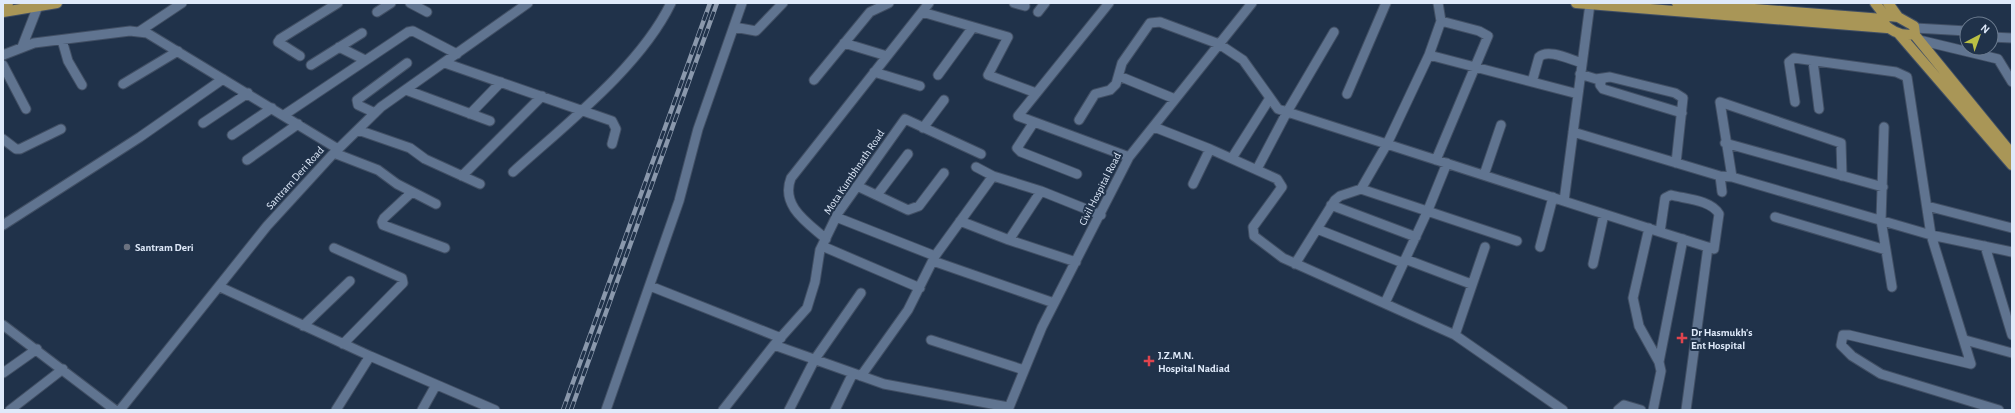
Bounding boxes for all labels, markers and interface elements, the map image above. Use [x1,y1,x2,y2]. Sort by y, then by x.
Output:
north arrow [1959,16,1999,56]
text: N [1979,22,1992,35]
street label: Mota Kumbhnath Road [822,127,887,216]
street label: Santram Deri Road [264,144,326,211]
street label: Civil Hospital Road [1077,150,1123,227]
marker: Santram Deri [122,242,132,252]
place label: Santram Deri [135,242,194,253]
place label: Dr Hasmukh's Ent Hospital [1691,327,1752,351]
marker: Dr Hasmukh's Ent Hospital [1676,332,1688,344]
place label: J.Z.M.N. Hospital Nadiad [1158,350,1230,374]
marker: J.Z.M.N. Hospital Nadiad [1143,355,1155,367]

